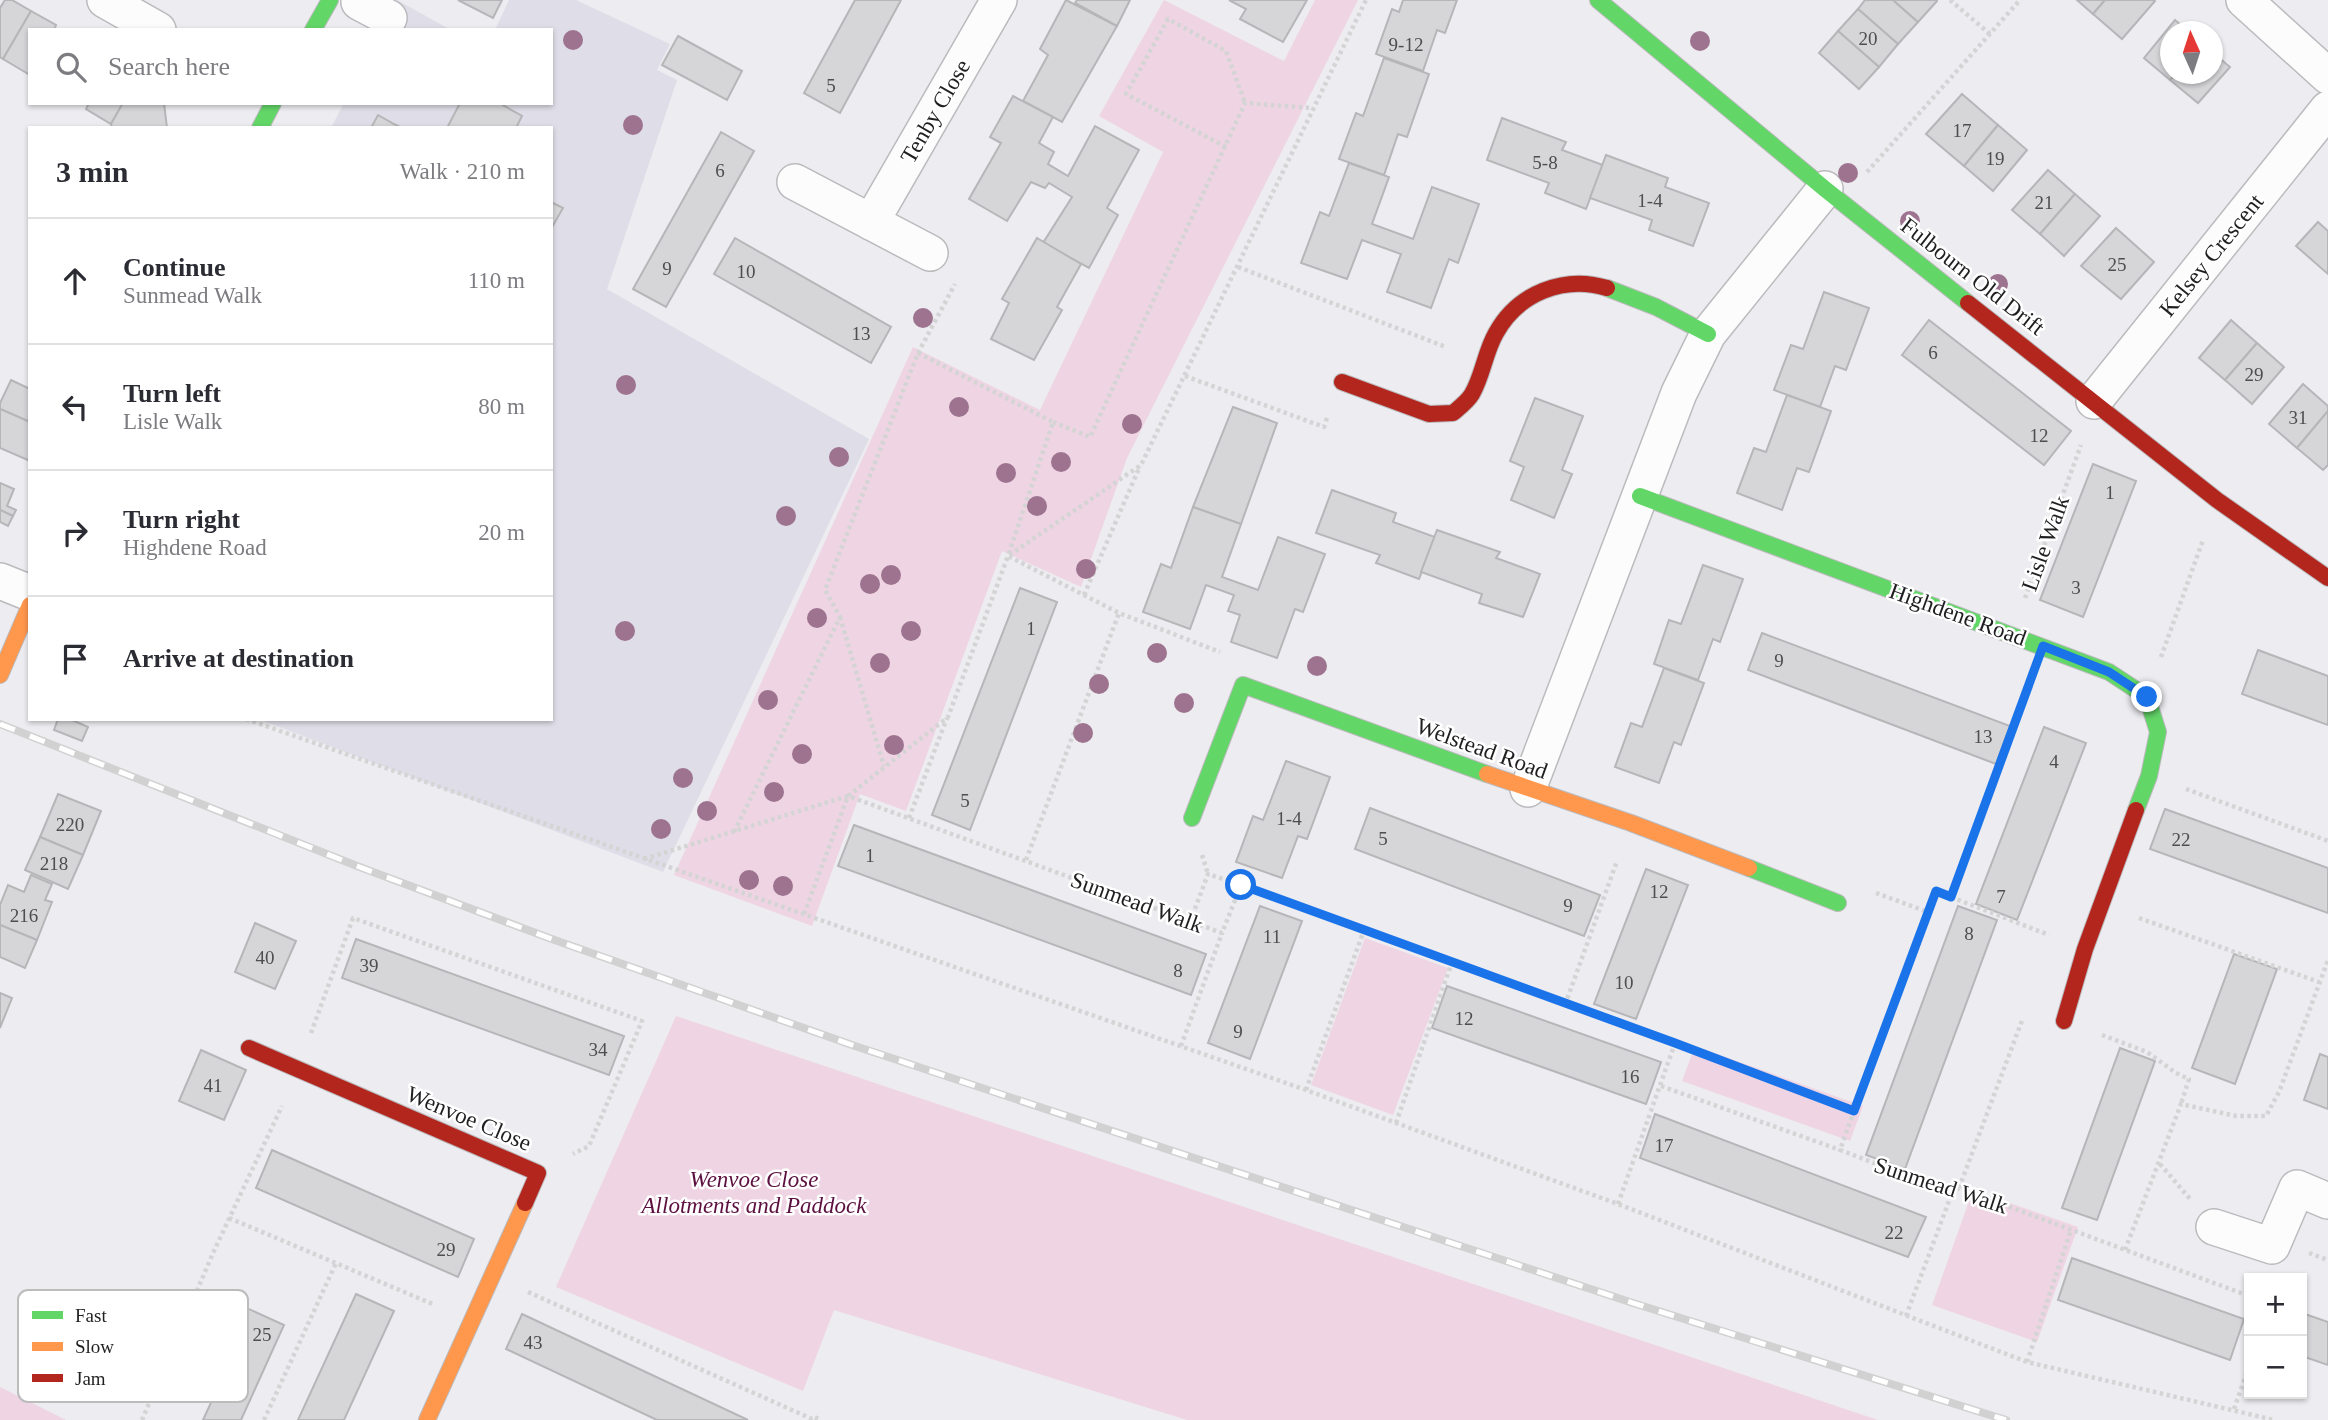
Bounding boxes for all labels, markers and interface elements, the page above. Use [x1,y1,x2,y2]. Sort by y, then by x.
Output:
north arrow [2160,21,2223,84]
search box [28,28,553,105]
house number: 20 [1859,28,1878,49]
house number: 9-12 [1389,34,1423,55]
icon: search [52,48,90,86]
text: Search here [108,52,230,81]
street label: Tenby Close [896,55,975,167]
house number: 5 [826,75,836,96]
house number: 17 [1953,120,1972,141]
house number: 19 [1986,148,2005,169]
house number: 5-8 [1532,152,1558,173]
text: 3 min [56,155,129,188]
text: Walk · 210 m [400,159,525,184]
house number: 6 [715,160,725,181]
street label: Kelsey Crescent [2154,189,2269,322]
house number: 1-4 [1637,190,1663,211]
house number: 21 [2035,192,2054,213]
street label: Fulbourn Old Drift [1896,213,2050,341]
text: Continue [123,253,226,282]
house number: 25 [2108,254,2127,275]
house number: 9 [662,258,672,279]
house number: 10 [737,261,756,282]
icon: ahead [56,262,94,300]
text: 110 m [468,268,525,293]
text: Sunmead Walk [123,283,262,308]
house number: 13 [852,323,871,344]
house number: 6 [1928,342,1938,363]
house number: 29 [2245,364,2264,385]
text: Turn left [123,379,221,408]
icon: left [56,388,94,426]
text: 80 m [478,394,525,419]
house number: 31 [2289,407,2308,428]
text: Lisle Walk [123,409,222,434]
house number: 12 [2030,425,2049,446]
house number: 1 [2105,482,2115,503]
street label: Lisle Walk [2017,492,2074,594]
text: Turn right [123,505,240,534]
icon: right [56,514,94,552]
text: 20 m [478,520,525,545]
text: Highdene Road [123,535,267,560]
house number: 3 [2071,577,2081,598]
street label: Highdene Road [1886,578,2030,651]
house number: 1 [1026,618,1036,639]
icon: arrive [56,640,94,678]
text: Arrive at destination [123,644,354,673]
house number: 9 [1774,650,1784,671]
route end [2131,681,2162,712]
street label: Welstead Road [1413,713,1551,784]
house number: 13 [1974,726,1993,747]
house number: 4 [2049,751,2059,772]
house number: 5 [960,790,970,811]
house number: 1-4 [1276,808,1302,829]
house number: 220 [56,814,84,835]
house number: 5 [1378,828,1388,849]
house number: 22 [2172,829,2191,850]
house number: 1 [865,845,875,866]
house number: 218 [40,853,68,874]
street label: Sunmead Walk [1067,867,1207,938]
route start [1225,869,1256,900]
house number: 12 [1650,881,1669,902]
house number: 7 [1996,886,2006,907]
house number: 9 [1563,895,1573,916]
house number: 216 [10,905,38,926]
house number: 8 [1964,923,1974,944]
house number: 11 [1263,926,1281,947]
house number: 40 [256,947,275,968]
house number: 39 [360,955,379,976]
house number: 8 [1173,960,1183,981]
house number: 10 [1615,972,1634,993]
house number: 12 [1455,1008,1474,1029]
house number: 9 [1233,1021,1243,1042]
house number: 34 [589,1039,608,1060]
house number: 16 [1621,1066,1640,1087]
house number: 41 [204,1075,223,1096]
street label: Wenvoe Close [403,1081,535,1156]
house number: 17 [1655,1135,1674,1156]
street label: Sunmead Walk [1871,1152,2011,1219]
park label: Wenvoe Close Allotments and Paddock [640,1167,867,1218]
house number: 22 [1885,1222,1904,1243]
house number: 29 [437,1239,456,1260]
map controls [2244,1273,2307,1399]
button: + [2244,1273,2307,1336]
legend [18,1290,248,1402]
text: Fast [75,1305,107,1326]
house number: 25 [253,1324,272,1345]
house number: 43 [524,1332,543,1353]
text: Slow [75,1336,114,1357]
button: − [2244,1336,2307,1399]
text: Jam [75,1368,106,1389]

